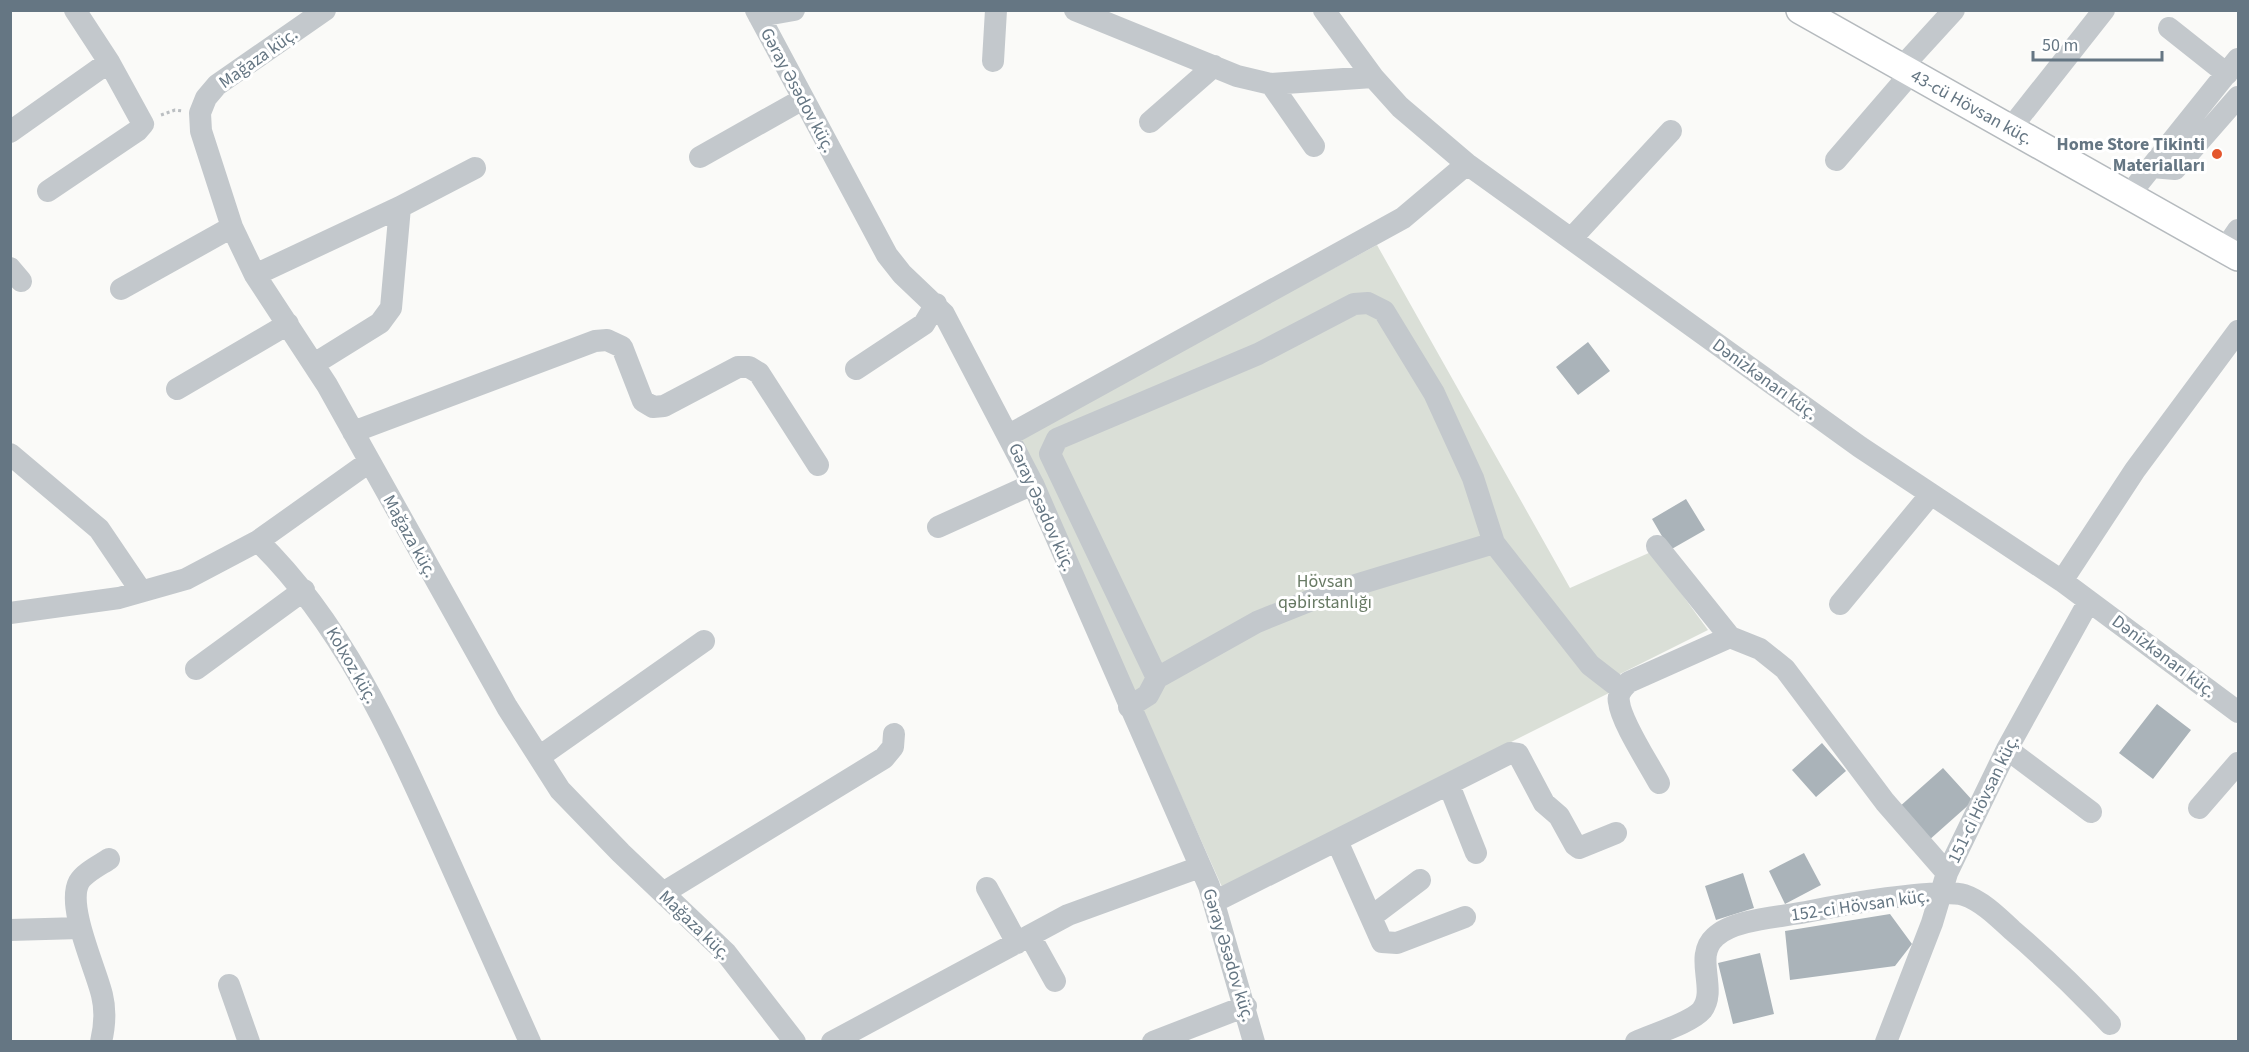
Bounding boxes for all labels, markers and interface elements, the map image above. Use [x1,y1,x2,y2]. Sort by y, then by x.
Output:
street label: Mağaza küç. [214,22,303,95]
street label: Gəray Əsədov küç. [754,23,841,157]
scale bar [2033,24,2162,62]
text: 50 m [2042,33,2078,58]
street label: 43-cü Hövsan küç. [1906,64,2037,151]
place label: Home Store Tikinti Materialları [2057,132,2205,178]
marker: Home Store Tikinti Materialları [2210,147,2224,161]
street label: Dənizkənarı küç. [1707,333,1822,426]
street label: Gəray Əsədov küç. [1002,439,1081,575]
street label: Mağaza küç. [377,490,443,582]
park label: Hövsan qəbirstanlığı [1278,569,1372,615]
street label: Dənizkənarı küç. [2107,609,2221,704]
street label: Kolxoz küç. [320,622,383,708]
street label: 151-ci Hövsan küç. [1942,731,2025,867]
street label: 152-ci Hövsan küç. [1789,883,1931,928]
street label: Mağaza küç. [653,885,736,966]
street label: Gəray Əsədov küç. [1196,886,1261,1025]

